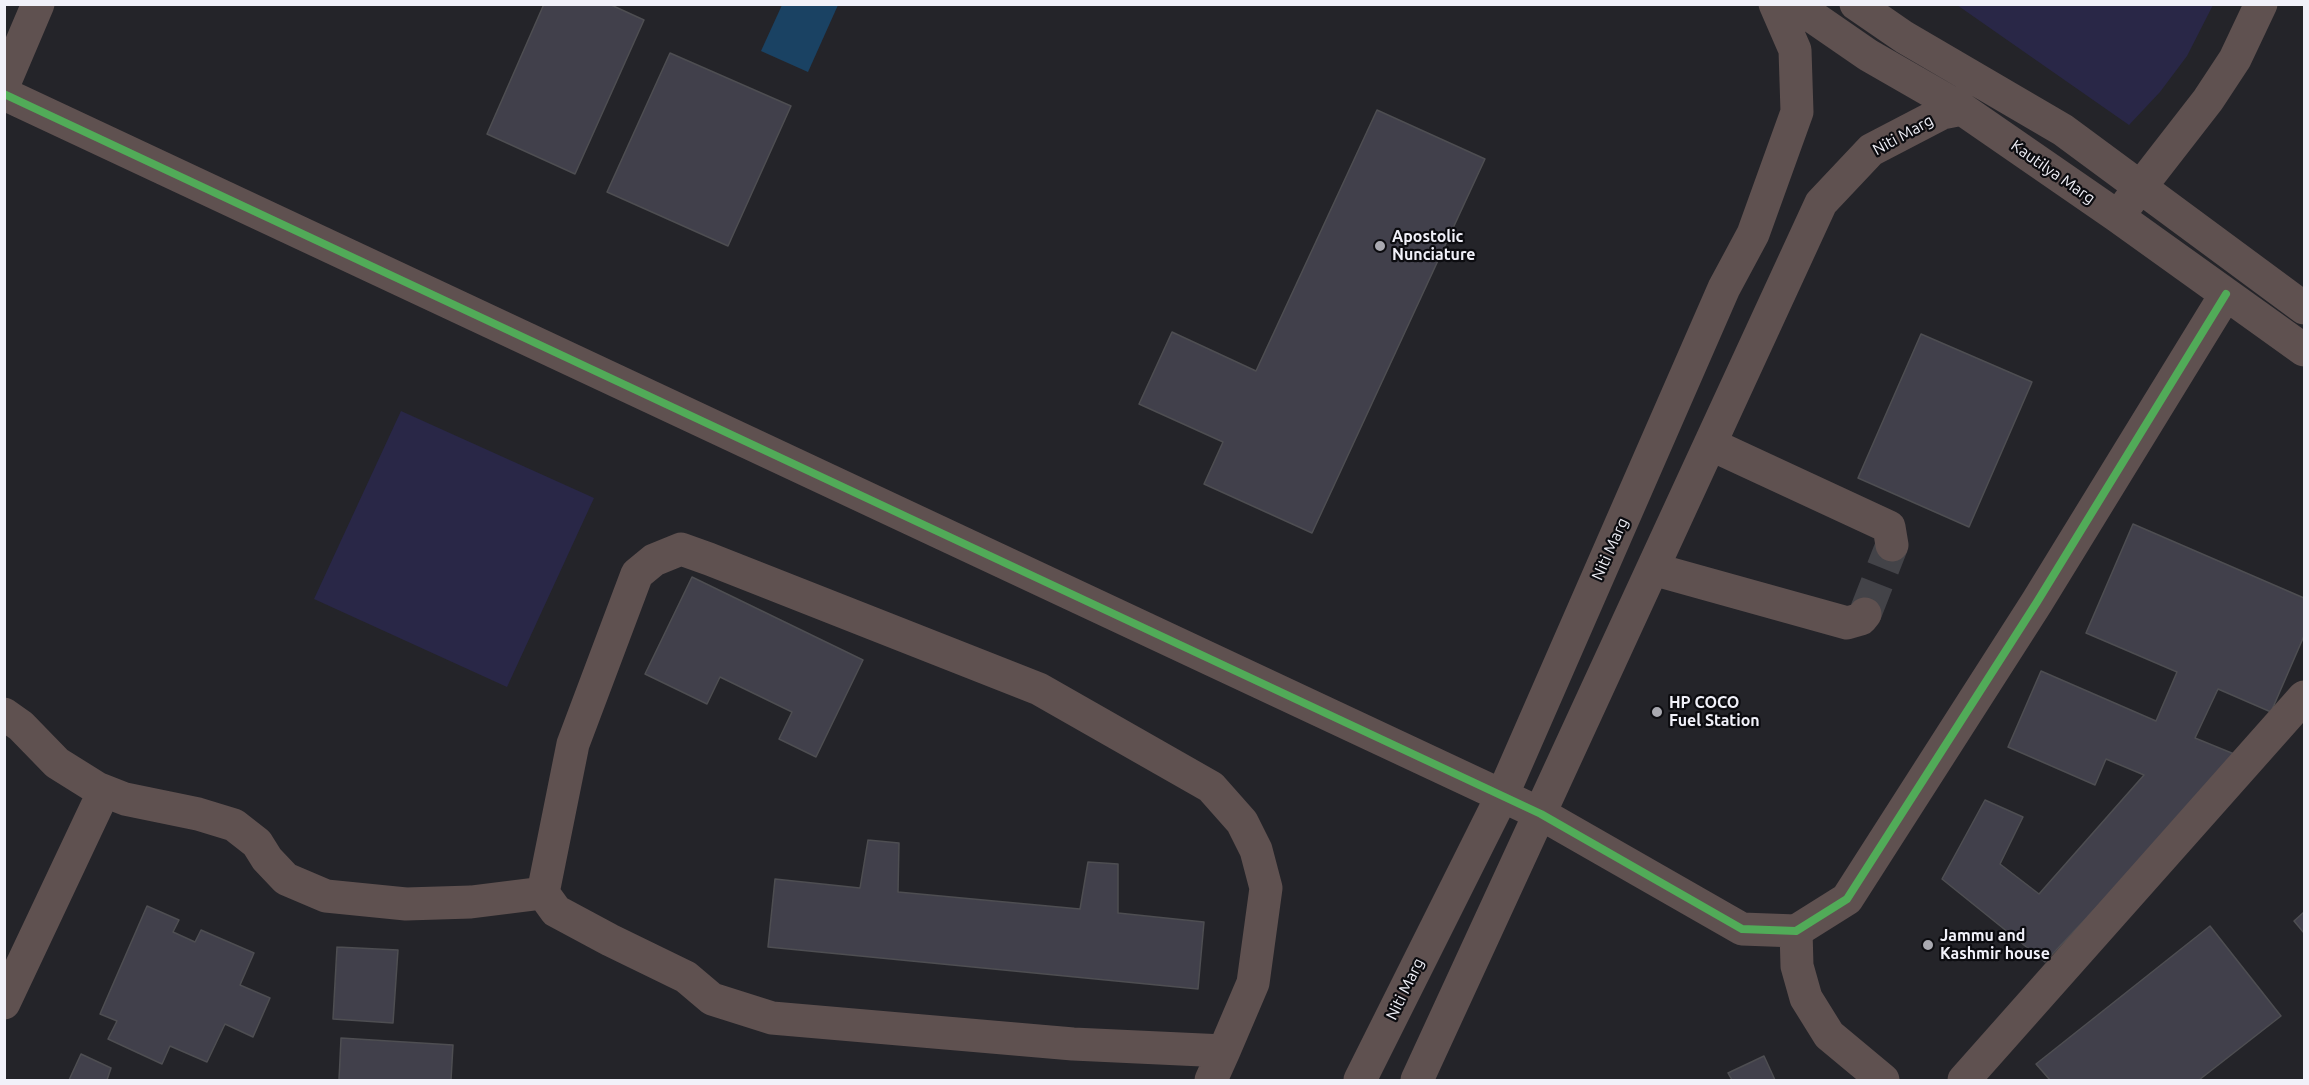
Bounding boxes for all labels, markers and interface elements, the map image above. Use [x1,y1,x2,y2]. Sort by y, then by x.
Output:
street label: Niti Marg [1869,110,1937,160]
street label: Kautilya Marg [2007,136,2099,208]
place label: Apostolic Nunciature [1392,227,1476,265]
marker: Apostolic Nunciature [1373,239,1387,253]
street label: Niti Marg [1588,515,1632,583]
place label: HP COCO Fuel Station [1669,693,1760,731]
marker: HP COCO Fuel Station [1650,705,1664,719]
place label: Jammu and Kashmir house [1940,926,2050,964]
marker: Jammu and Kashmir house [1921,938,1935,952]
street label: Niti Marg [1382,955,1428,1023]

